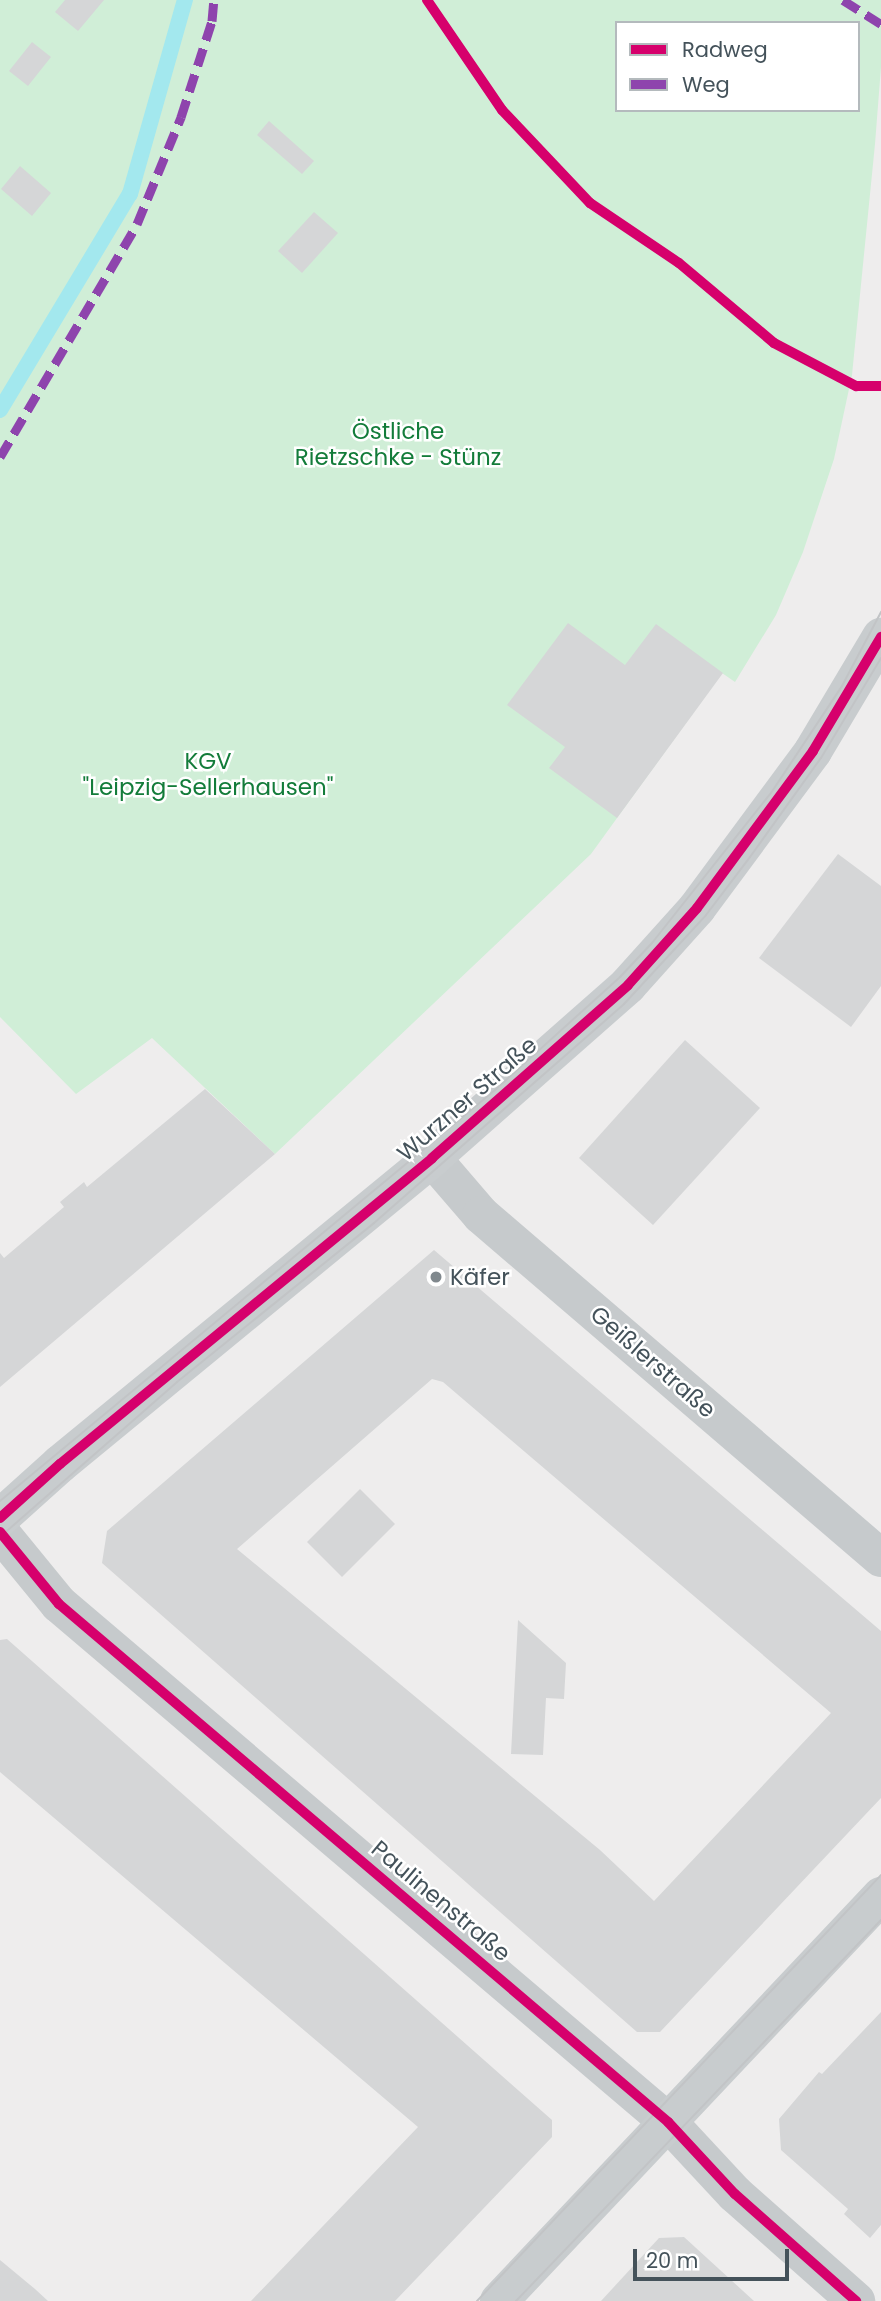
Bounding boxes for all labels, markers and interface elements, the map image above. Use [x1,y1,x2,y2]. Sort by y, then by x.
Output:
legend [615,21,860,112]
text: Radweg [682,35,768,64]
text: Weg [682,70,730,99]
park label: Östliche Rietzschke - Stünz [295,417,501,471]
park label: KGV "Leipzig-Sellerhausen" [82,747,334,801]
street label: Wurzner Straße [392,1031,542,1167]
place label: Käfer [450,1263,510,1291]
marker: Käfer [428,1269,444,1285]
street label: Geißlerstraße [585,1300,721,1424]
street label: Paulinenstraße [366,1835,516,1967]
scale bar [636,2234,792,2278]
text: 20 m [646,2246,699,2275]

